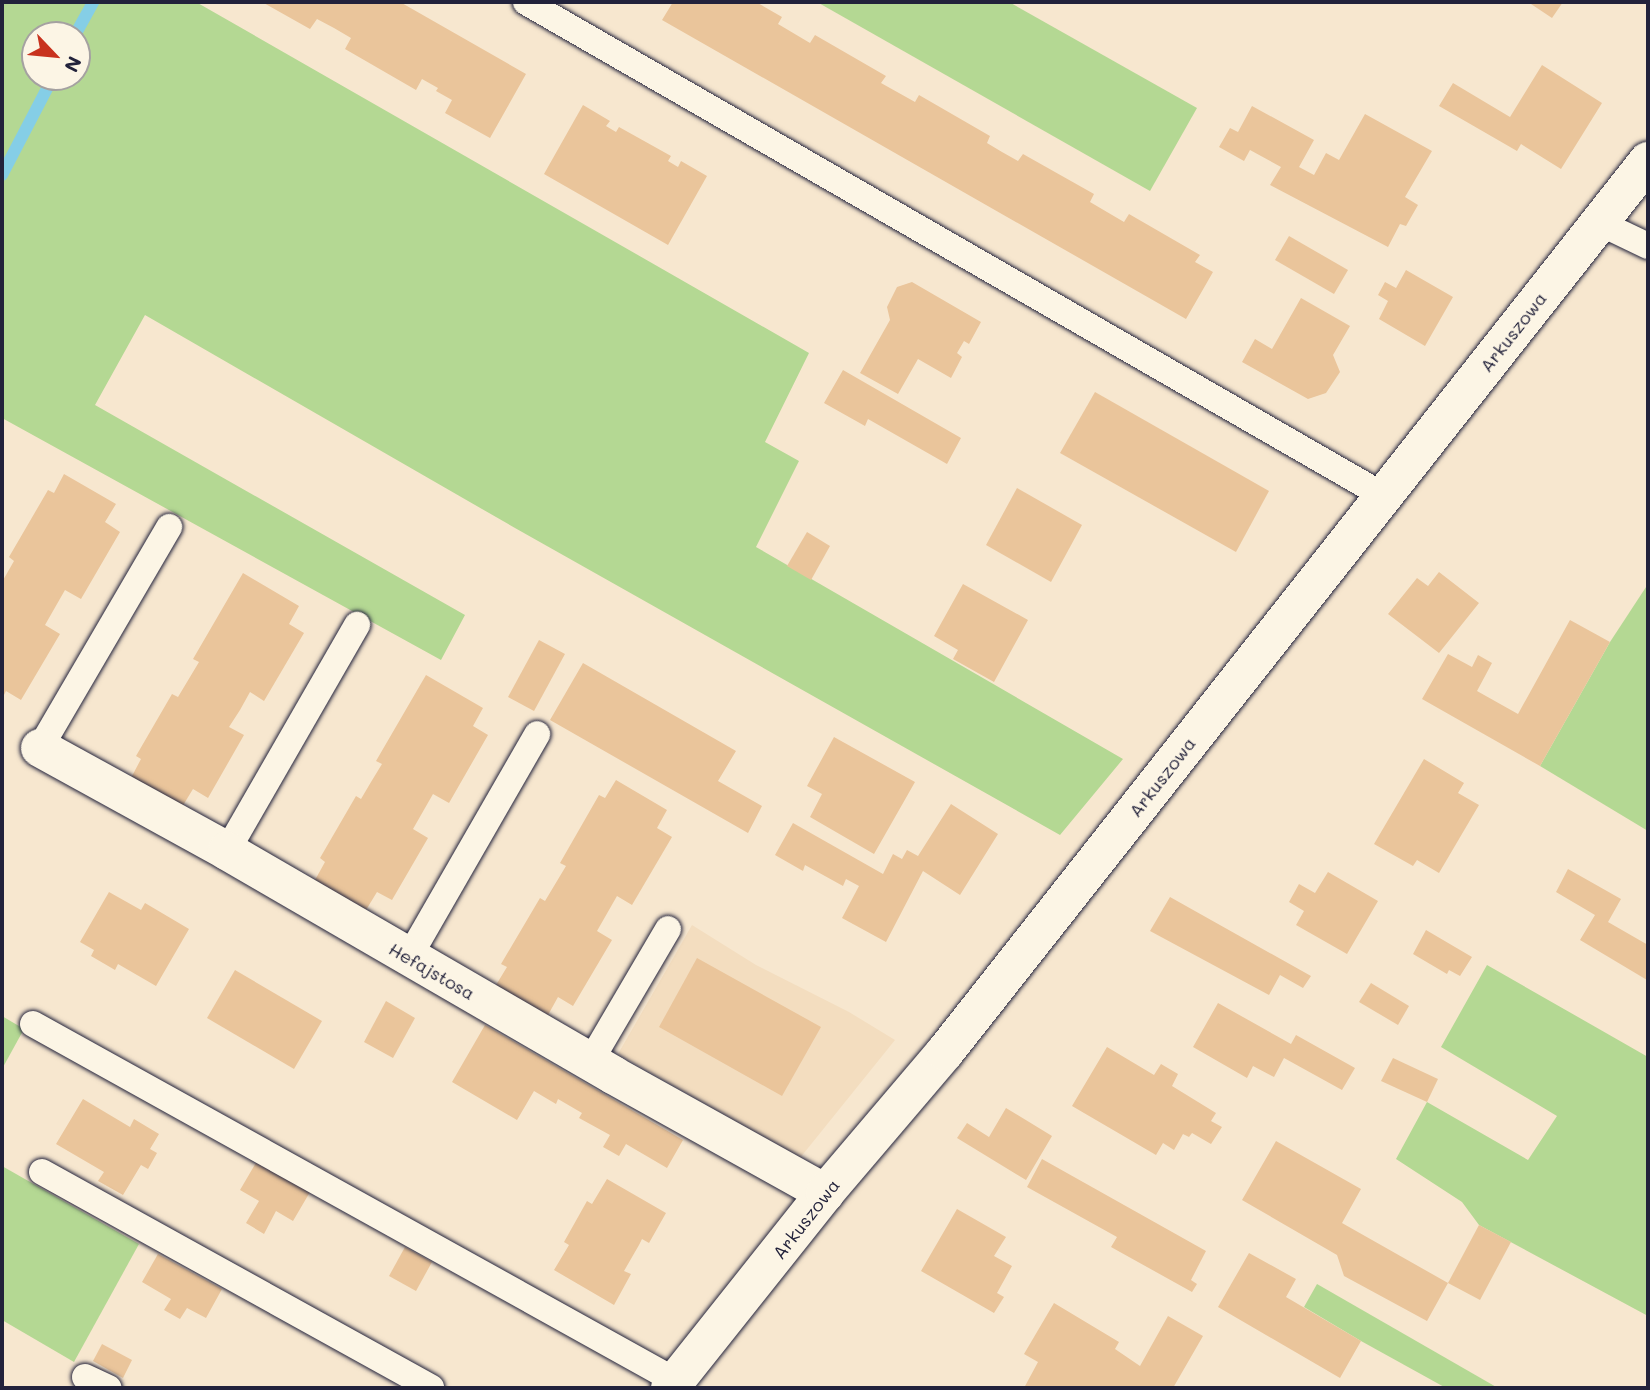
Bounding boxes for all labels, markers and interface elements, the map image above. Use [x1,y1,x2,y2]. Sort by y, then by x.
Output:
north arrow [21,21,91,91]
text: N [59,53,88,77]
street label: Arkuszowa [1475,288,1551,376]
street label: Arkuszowa [1124,733,1200,821]
street label: Hefajstosa [385,938,479,1004]
street label: Arkuszowa [768,1175,844,1263]

